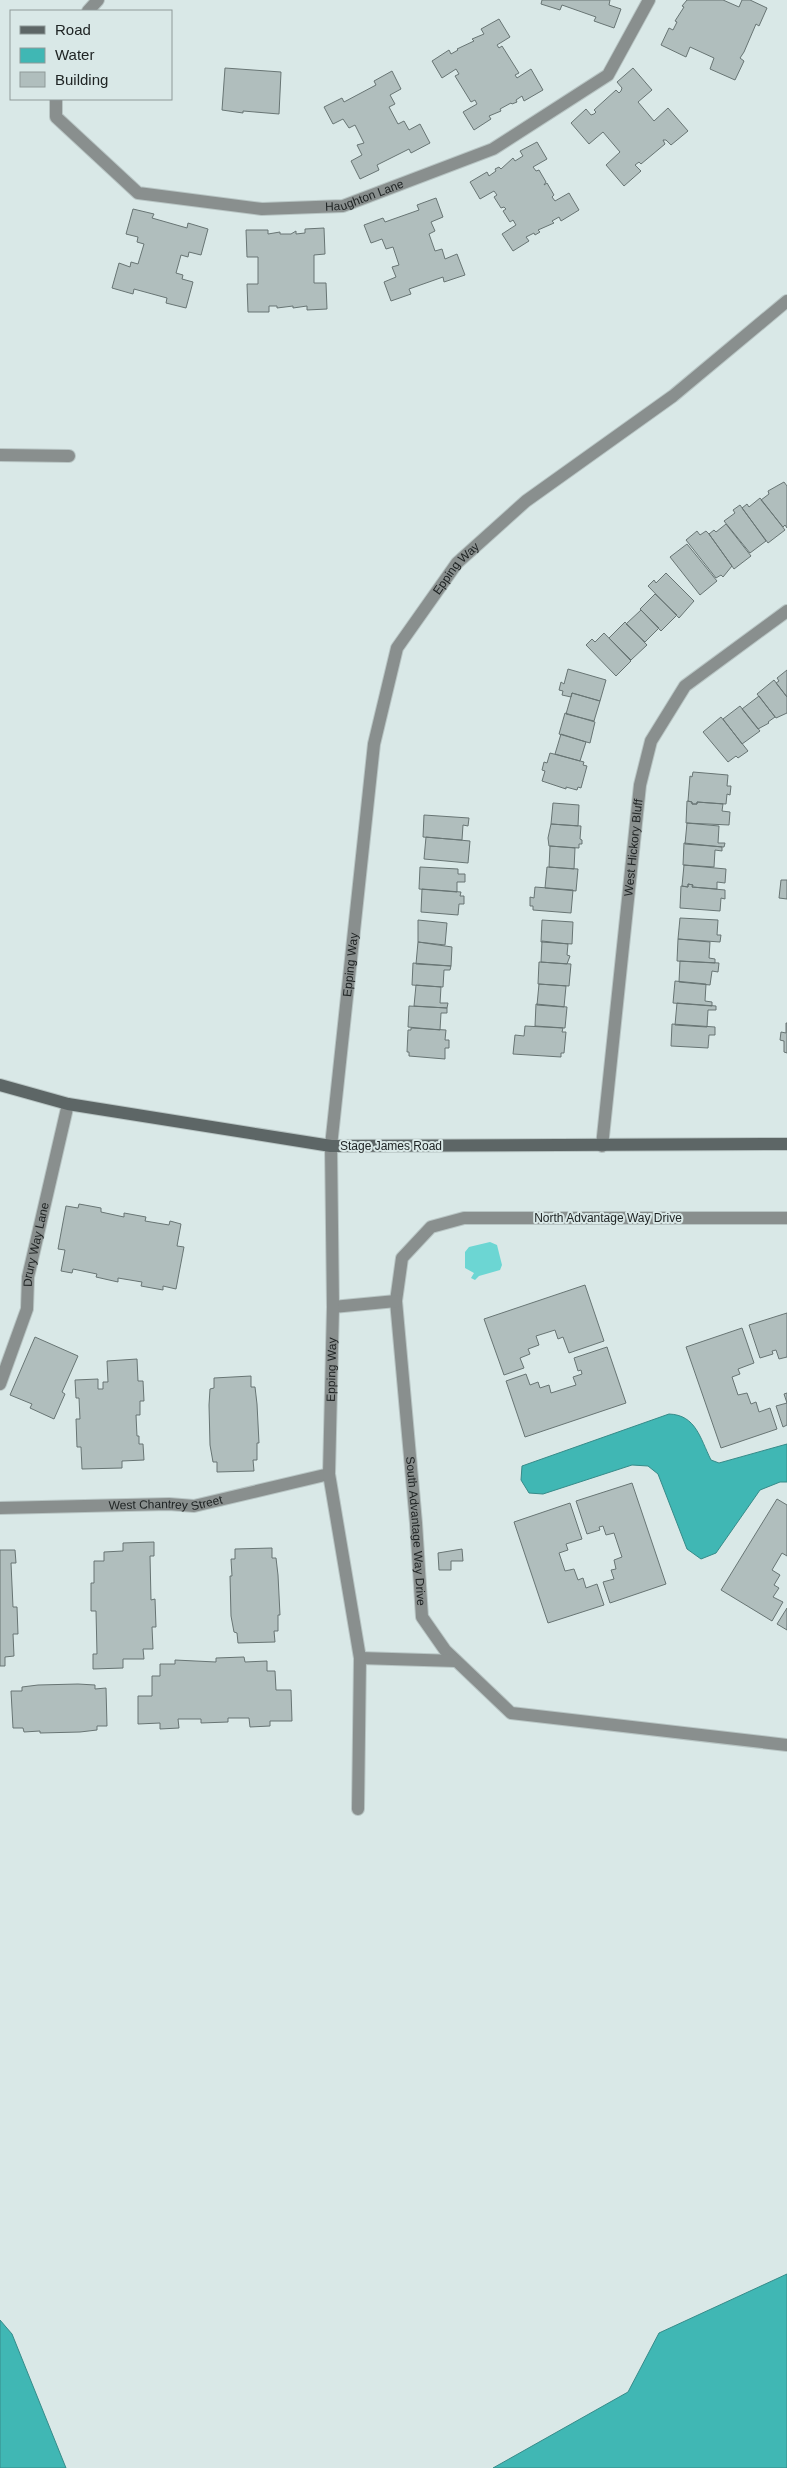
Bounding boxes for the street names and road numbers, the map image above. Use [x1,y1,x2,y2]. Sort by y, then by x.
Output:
street label: Haughton Lane [325,177,406,214]
street label: Epping Way [430,539,482,597]
street label: West Hickory Bluff [621,798,646,897]
street label: Epping Way [340,932,361,997]
street label: Stage James Road [340,1139,442,1153]
street label: Drury Way Lane [21,1201,52,1287]
street label: North Advantage Way Drive [534,1211,682,1225]
street label: Epping Way [324,1337,339,1402]
street label: South Advantage Way Drive [403,1456,428,1607]
street label: West Chantrey Street [108,1492,225,1513]

